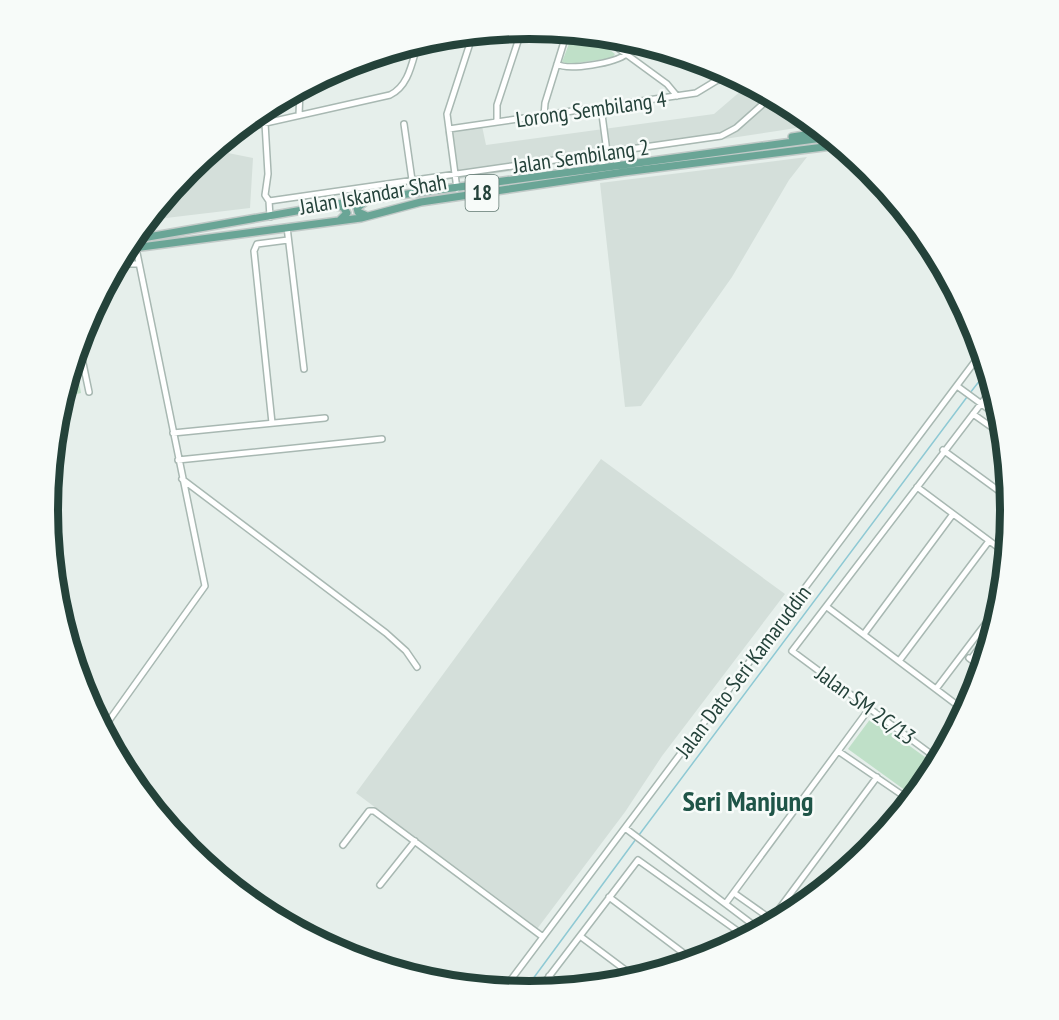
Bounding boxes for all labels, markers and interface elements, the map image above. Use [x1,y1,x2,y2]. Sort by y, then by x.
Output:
street label: Lorong Sembilang 4 [514,85,668,133]
street label: Jalan Sembilang 2 [510,133,651,180]
street label: Jalan Iskandar Shah [296,167,449,221]
road number: 18 [466,175,498,211]
street label: Jalan Dato Seri Kamaruddin [669,579,817,763]
street label: Jalan SM 2C/13 [810,659,921,751]
district label: Seri Manjung [682,782,814,819]

